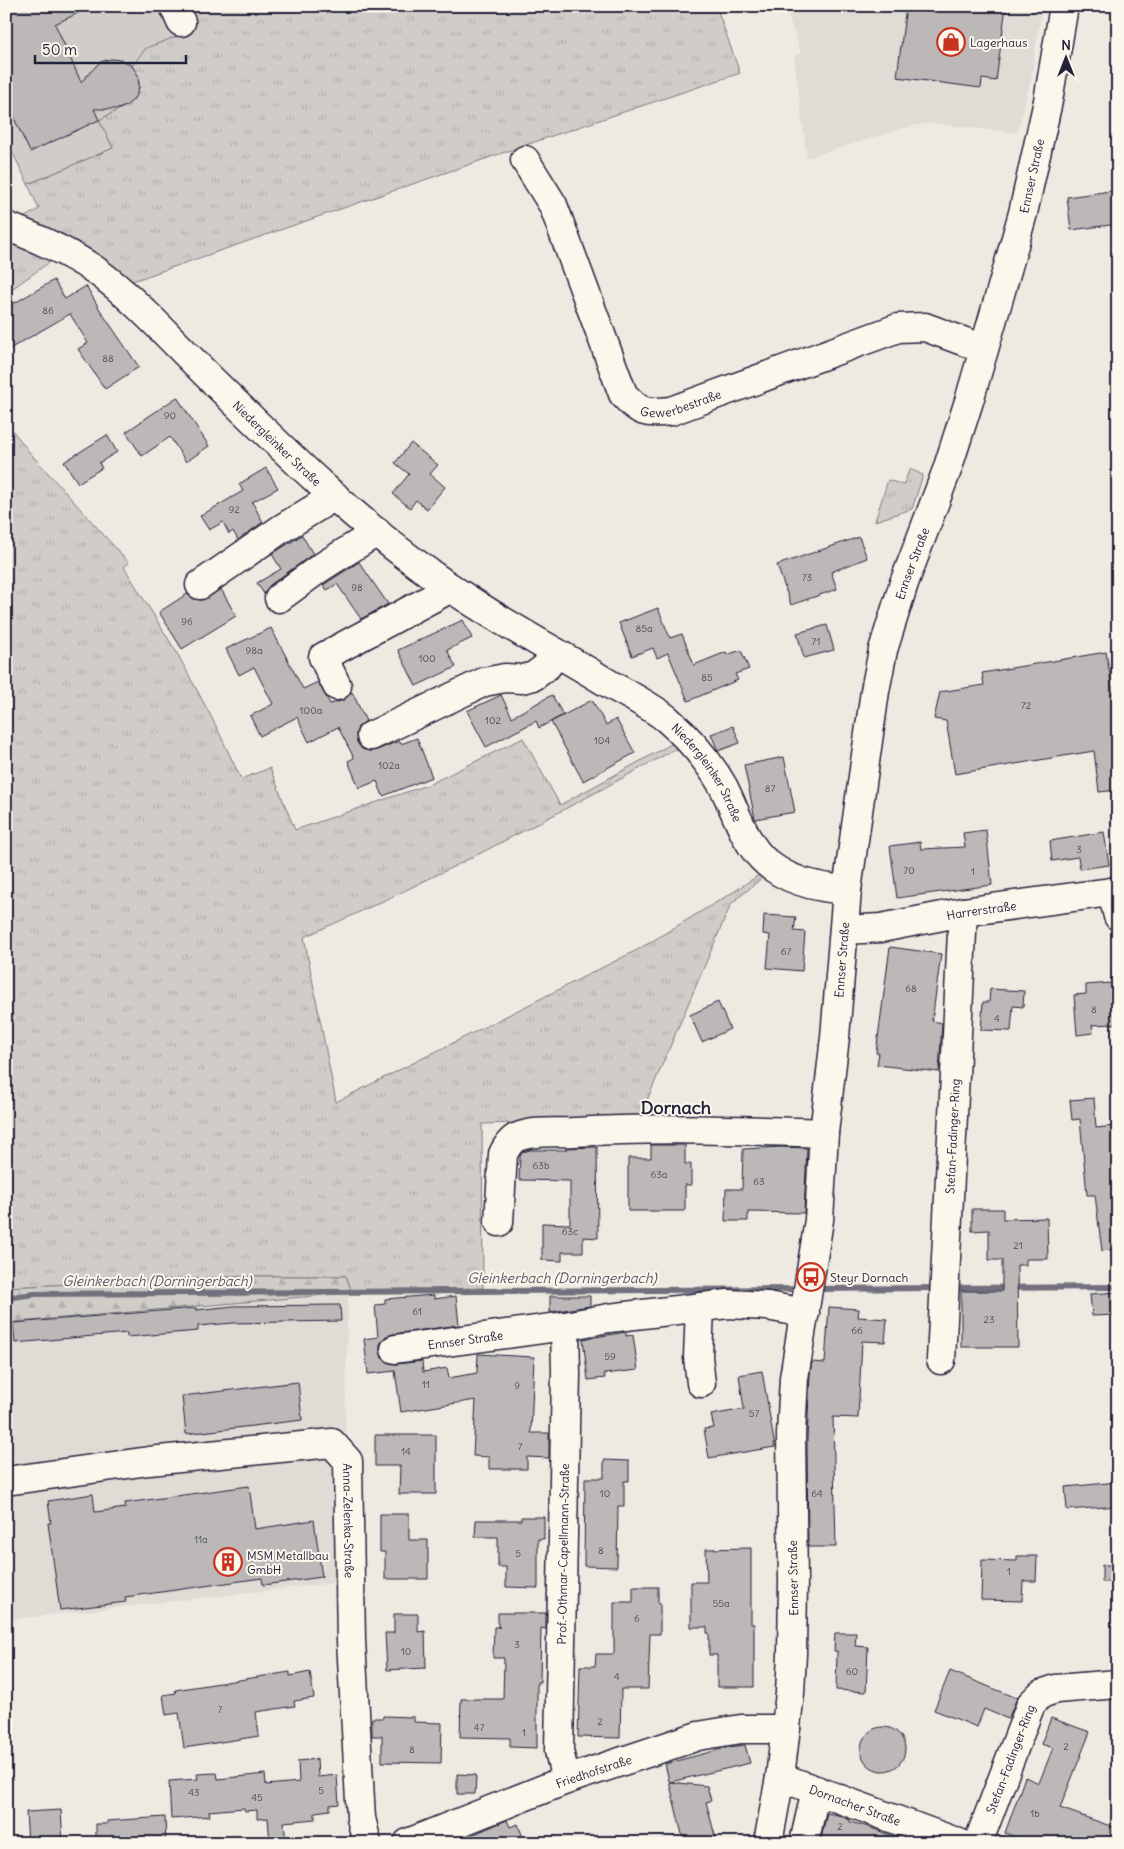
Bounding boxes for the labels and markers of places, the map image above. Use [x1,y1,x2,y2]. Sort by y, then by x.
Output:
shop icon: Lagerhaus [936,27,966,57]
place label: Lagerhaus [970,35,1028,50]
bus stop icon: Steyr Dornach [796,1262,826,1292]
place label: Steyr Dornach [830,1270,908,1285]
building icon: MSM Metallbau GmbH [213,1547,243,1577]
place label: MSM Metallbau GmbH [247,1548,329,1577]

